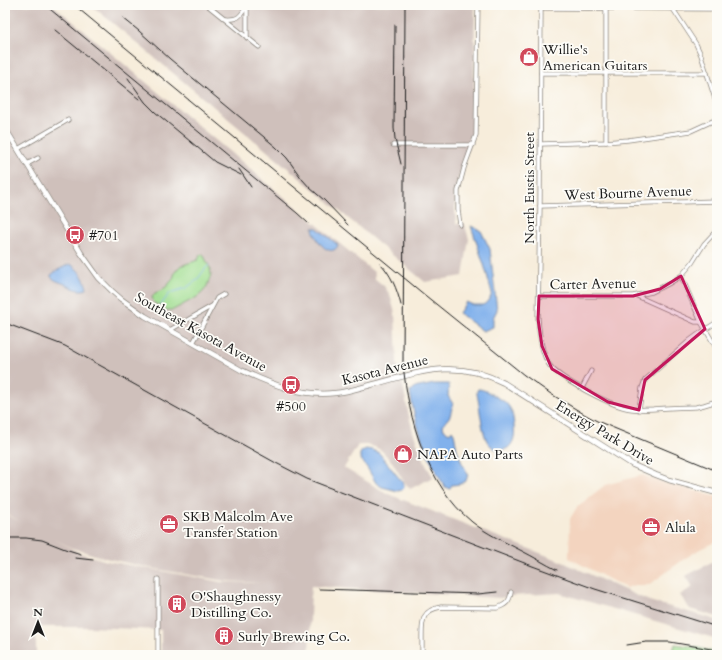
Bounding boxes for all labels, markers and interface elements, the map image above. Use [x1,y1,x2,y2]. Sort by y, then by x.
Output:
place label: Willie's American Guitars [542,40,648,75]
shop icon: Willie's American Guitars [518,46,540,68]
street label: North Eustis Street [520,131,539,244]
street label: West Bourne Avenue [563,181,692,205]
bus stop icon: #701 [64,224,86,246]
place label: #701 [89,226,119,245]
street label: Carter Avenue [549,274,637,294]
street label: Southeast Kasota Avenue [132,288,270,376]
street label: Kasota Avenue [340,350,430,390]
bus stop icon: #500 [280,374,302,396]
street label: Energy Park Drive [552,396,658,470]
place label: #500 [276,397,306,416]
shop icon: NAPA Auto Parts [392,443,414,465]
place label: NAPA Auto Parts [417,445,523,464]
place label: SKB Malcolm Ave Transfer Station [183,507,293,542]
office icon: SKB Malcolm Ave Transfer Station [158,513,180,535]
office icon: Alula [640,516,662,538]
place label: Alula [665,518,696,537]
place label: O'Shaughnessy Distilling Co. [191,587,282,622]
building icon: O'Shaughnessy Distilling Co. [166,593,188,615]
north arrow [18,602,58,642]
text: N [33,605,43,620]
building icon: Surly Brewing Co. [213,625,235,647]
place label: Surly Brewing Co. [238,627,350,646]

